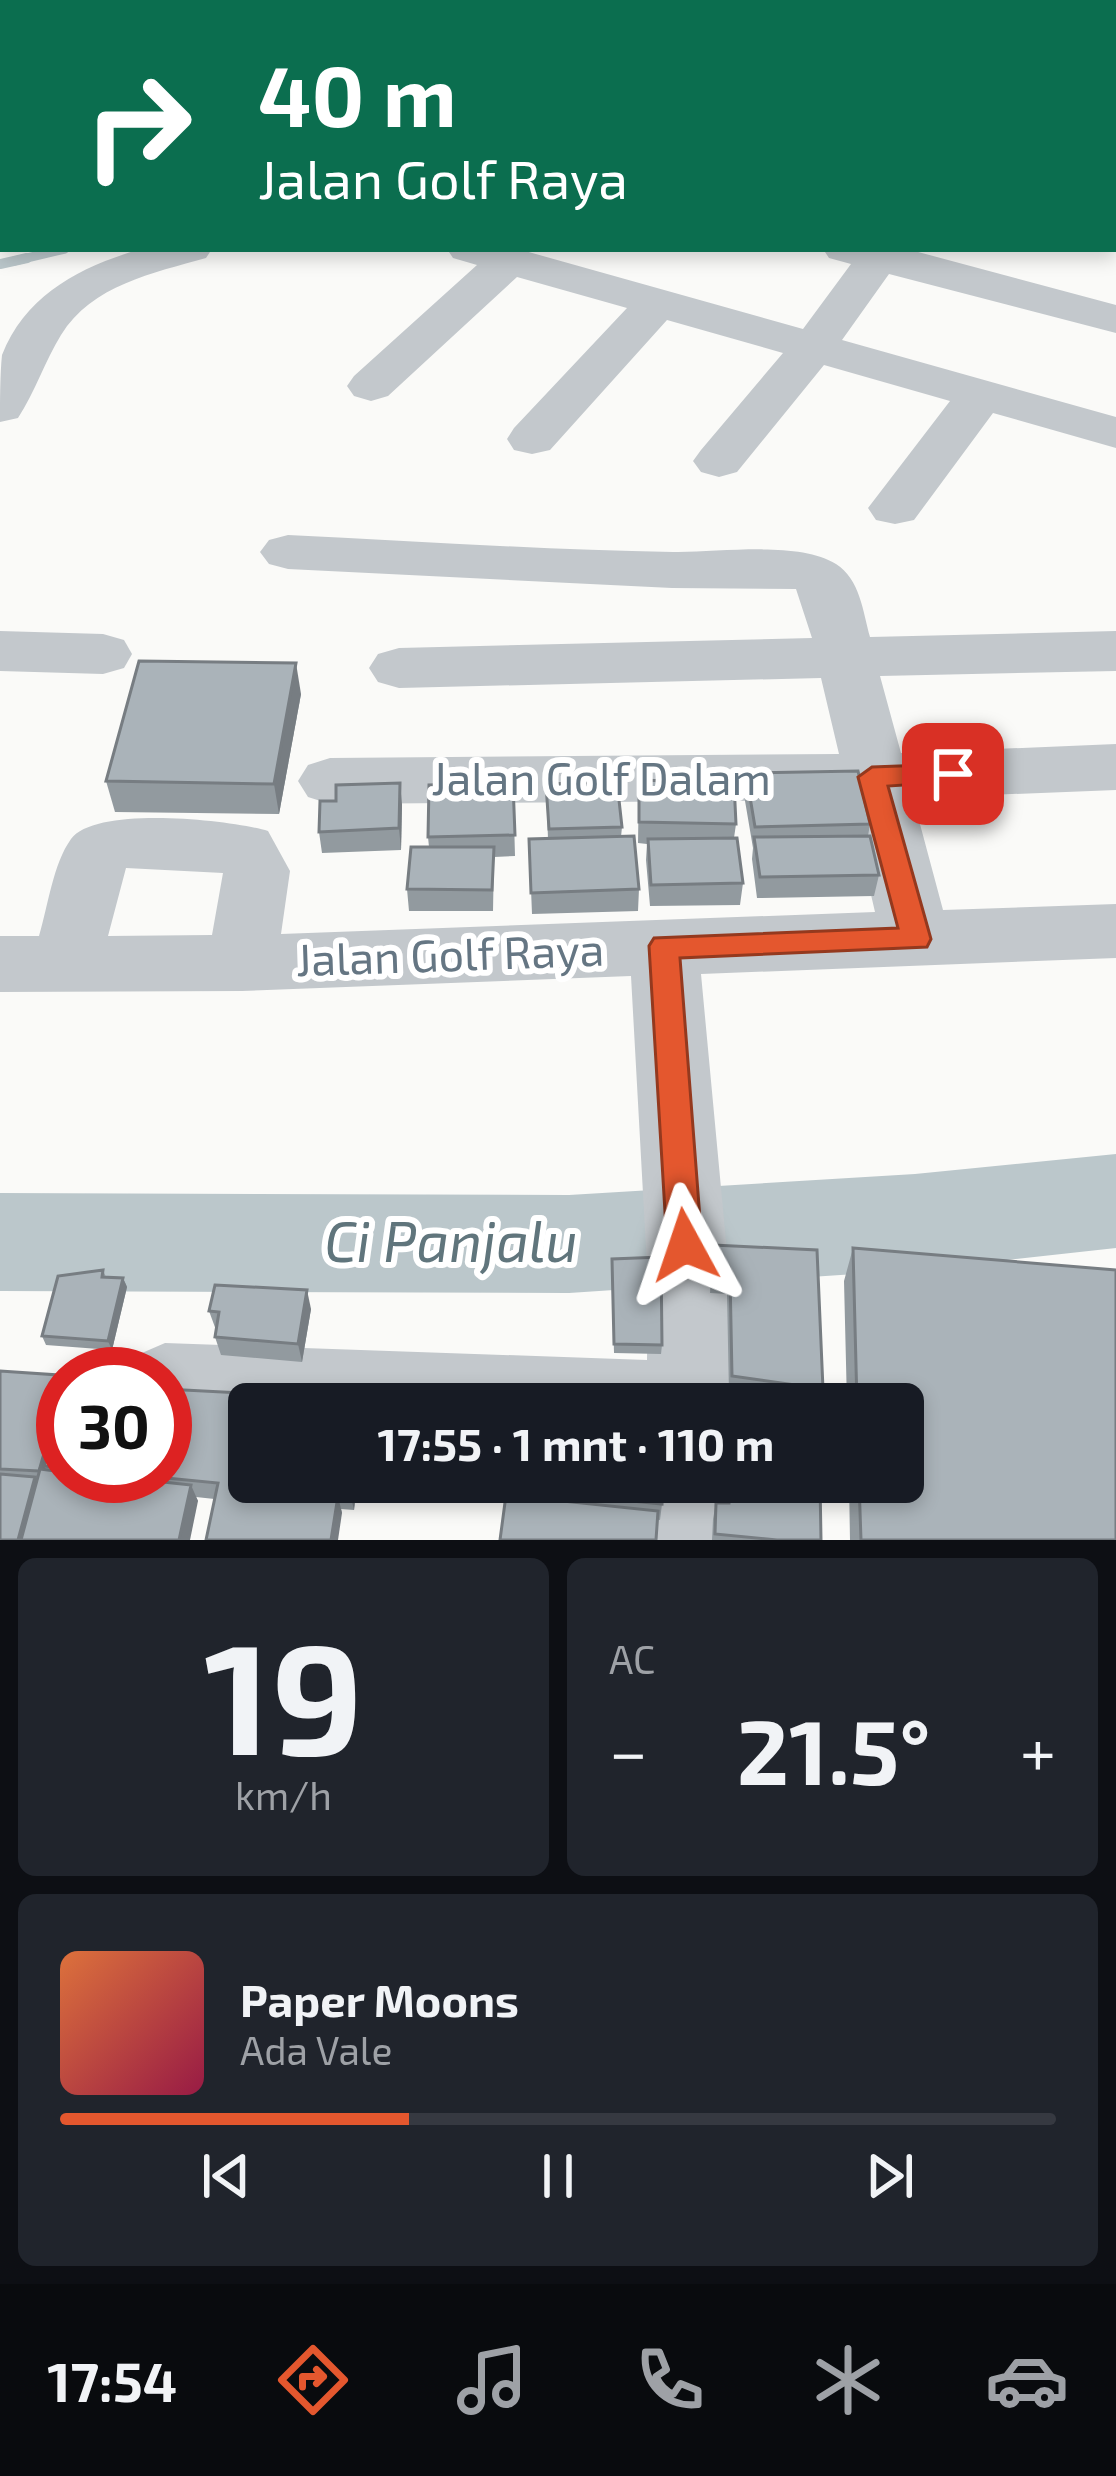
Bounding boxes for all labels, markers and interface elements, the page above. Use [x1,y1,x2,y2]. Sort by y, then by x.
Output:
text: 40 m [258,43,457,144]
icon: right [60,48,216,204]
text: Jalan Golf Raya [258,145,628,210]
pin [902,723,1004,825]
icon: arrive [920,741,986,807]
street label: Jalan Golf Dalam [431,750,771,804]
street label: Jalan Golf Raya [295,921,605,985]
position arrow [622,1182,748,1308]
water label: Ci Panjalu [324,1205,578,1275]
speed limit sign: 30 [36,1347,192,1503]
text: 17:55 · 1 mnt · 110 m [378,1416,774,1470]
text: 19 [204,1599,363,1786]
text: AC [609,1635,655,1682]
text: 21.5° [737,1695,931,1803]
text: − [609,1710,648,1789]
text: + [1020,1710,1056,1789]
text: km/h [235,1771,332,1818]
text: Paper Moons [240,1972,519,2026]
text: Ada Vale [240,2026,392,2073]
icon: previous [193,2143,259,2209]
icon: pause [525,2143,591,2209]
icon: next [857,2143,923,2209]
icon: directions [271,2338,355,2422]
icon: music [450,2338,534,2422]
icon: phone [628,2338,712,2422]
icon: climate [806,2338,890,2422]
icon: car [985,2338,1069,2422]
text: 17:54 [47,2348,177,2413]

